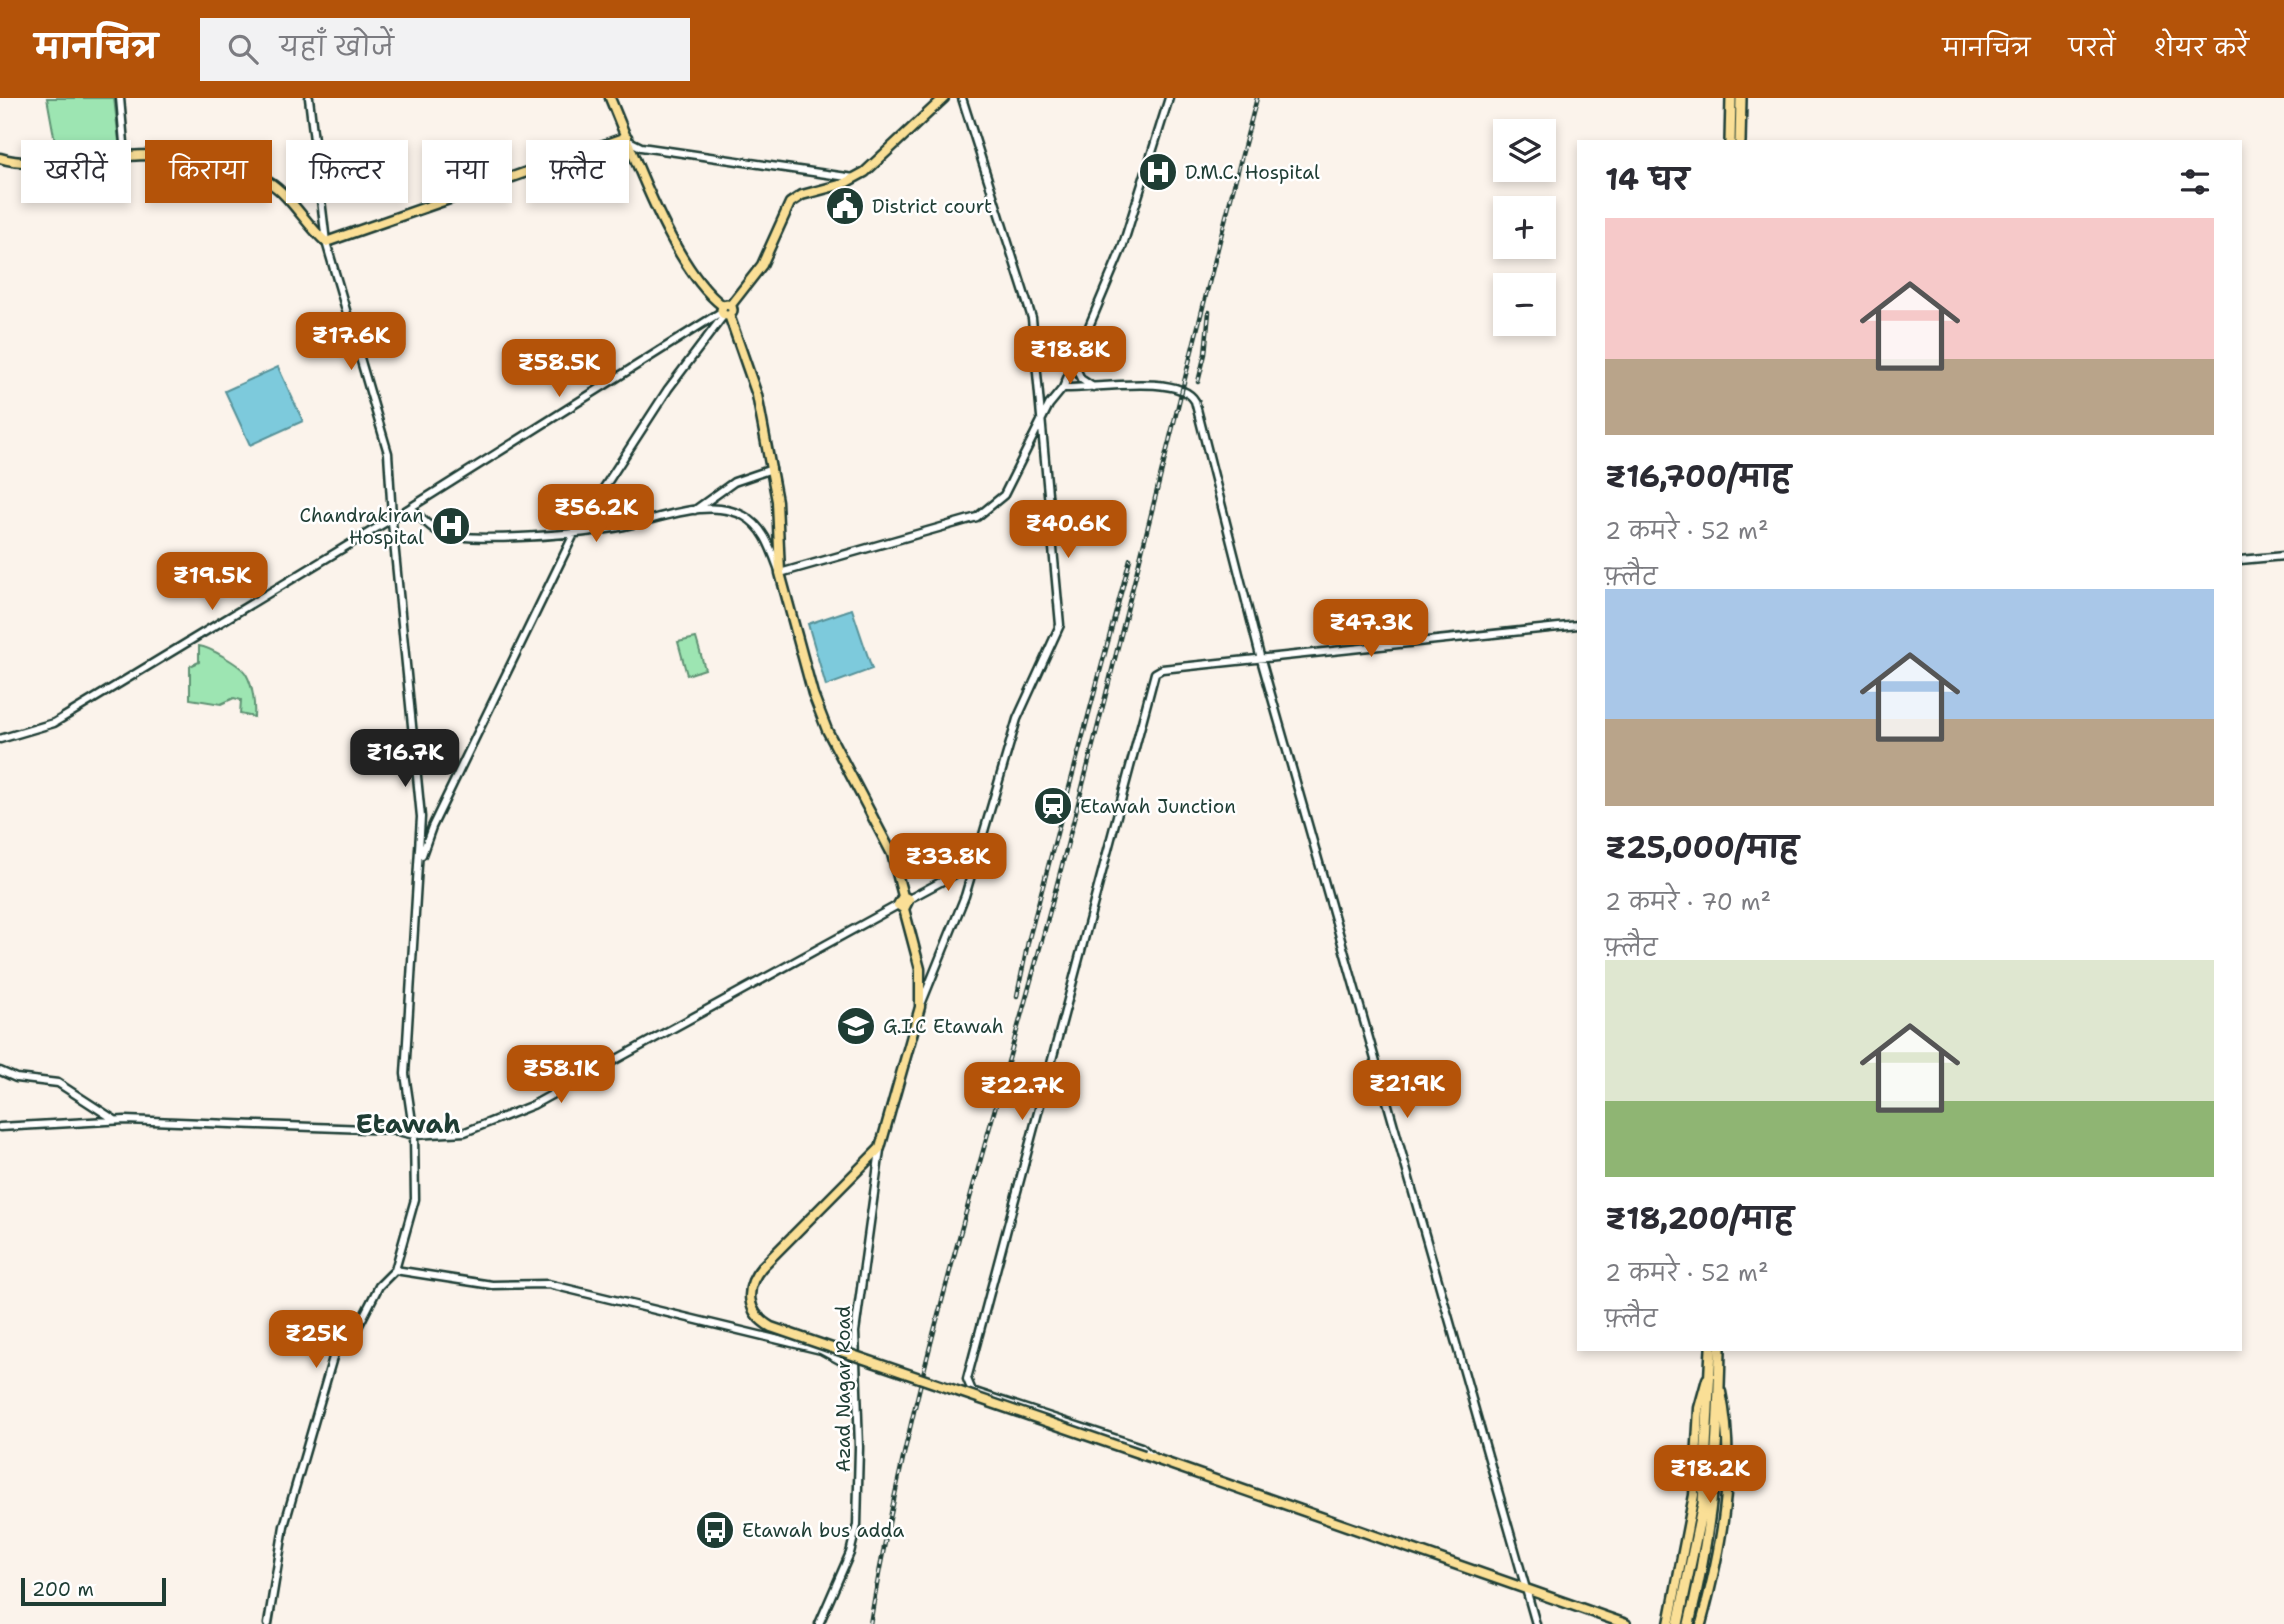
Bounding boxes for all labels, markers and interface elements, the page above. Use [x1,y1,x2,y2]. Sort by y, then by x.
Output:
search box [200,18,690,81]
text: मानचित्र [35,24,158,69]
text: यहाँ खोजें [280,29,394,64]
icon: search [224,30,262,68]
text: मानचित्र [1942,32,2030,64]
text: परतें [2068,32,2116,64]
text: शेयर करें [2154,32,2249,64]
map controls [1493,119,1556,336]
button: layers [1493,119,1556,182]
chip: खरीदें [21,140,131,203]
chip: किराया [145,140,272,203]
chip: फ़िल्टर [286,140,408,203]
chip: नया [422,140,512,203]
chip: फ़्लैट [526,140,629,203]
hospital icon: D.M.C. Hospital [1137,151,1179,193]
text: 14 घर [1605,159,1689,200]
place label: D.M.C. Hospital [1185,160,1320,185]
icon: filters [2176,163,2214,201]
public building icon: District court [824,185,866,227]
place label: District court [872,194,992,219]
button: + [1493,196,1556,259]
icon: home [1847,263,1973,389]
button: − [1493,273,1556,336]
pin: ₹17.6K [294,313,408,372]
text: ₹17.6K [312,320,390,350]
pin: ₹18.8K [1013,327,1127,386]
text: ₹18.8K [1030,334,1110,364]
pin: ₹58.5K [502,340,616,399]
text: ₹58.5K [518,347,600,377]
text: ₹16,700/माह [1605,456,1791,497]
pin: ₹56.2K [539,484,653,544]
text: ₹56.2K [554,492,638,522]
pin: ₹40.6K [1011,500,1125,560]
place label: Chandrakiran Hospital [300,503,424,550]
hospital icon: Chandrakiran Hospital [430,505,472,547]
text: ₹40.6K [1026,508,1110,538]
text: 2 कमरे · 52 m² [1605,516,1769,546]
pin: ₹19.5K [155,552,269,612]
text: ₹19.5K [173,560,251,590]
text: फ़्लैट [1605,562,1657,592]
pin: ₹47.3K [1314,600,1428,659]
text: ₹47.3K [1329,607,1413,637]
icon: home [1847,634,1973,760]
pin: ₹16.7K [348,730,462,789]
text: ₹16.7K [366,737,444,767]
station icon: Etawah Junction [1032,785,1074,827]
place label: Etawah Junction [1080,794,1236,819]
text: ₹25,000/माह [1605,827,1799,868]
pin: ₹33.8K [891,834,1005,893]
text: ₹33.8K [905,841,991,871]
text: 2 कमरे · 70 m² [1605,887,1771,917]
text: फ़्लैट [1605,933,1657,963]
school or university icon: G.I.C Etawah [835,1005,877,1047]
icon: home [1847,1005,1973,1131]
place label: G.I.C Etawah [883,1014,1004,1039]
pin: ₹58.1K [504,1046,618,1105]
text: ₹58.1K [523,1053,599,1083]
pin: ₹21.9K [1350,1060,1464,1120]
pin: ₹22.7K [965,1062,1079,1122]
text: ₹21.9K [1369,1068,1445,1098]
text: ₹22.7K [980,1070,1064,1100]
district label: Etawah [355,1106,461,1141]
text: ₹18,200/माह [1605,1198,1794,1239]
text: 2 कमरे · 52 m² [1605,1258,1769,1288]
text: फ़्लैट [1605,1304,1657,1334]
street label: Azad Nagar Road [831,1306,856,1472]
pin: ₹25K [275,1310,357,1370]
text: ₹25K [285,1318,347,1348]
pin: ₹18.2K [1653,1446,1767,1505]
text: ₹18.2K [1670,1453,1750,1483]
bus stop icon: Etawah bus adda [694,1509,736,1551]
place label: Etawah bus adda [742,1518,905,1543]
scale bar [21,1575,166,1607]
text: 200 m [32,1577,94,1602]

